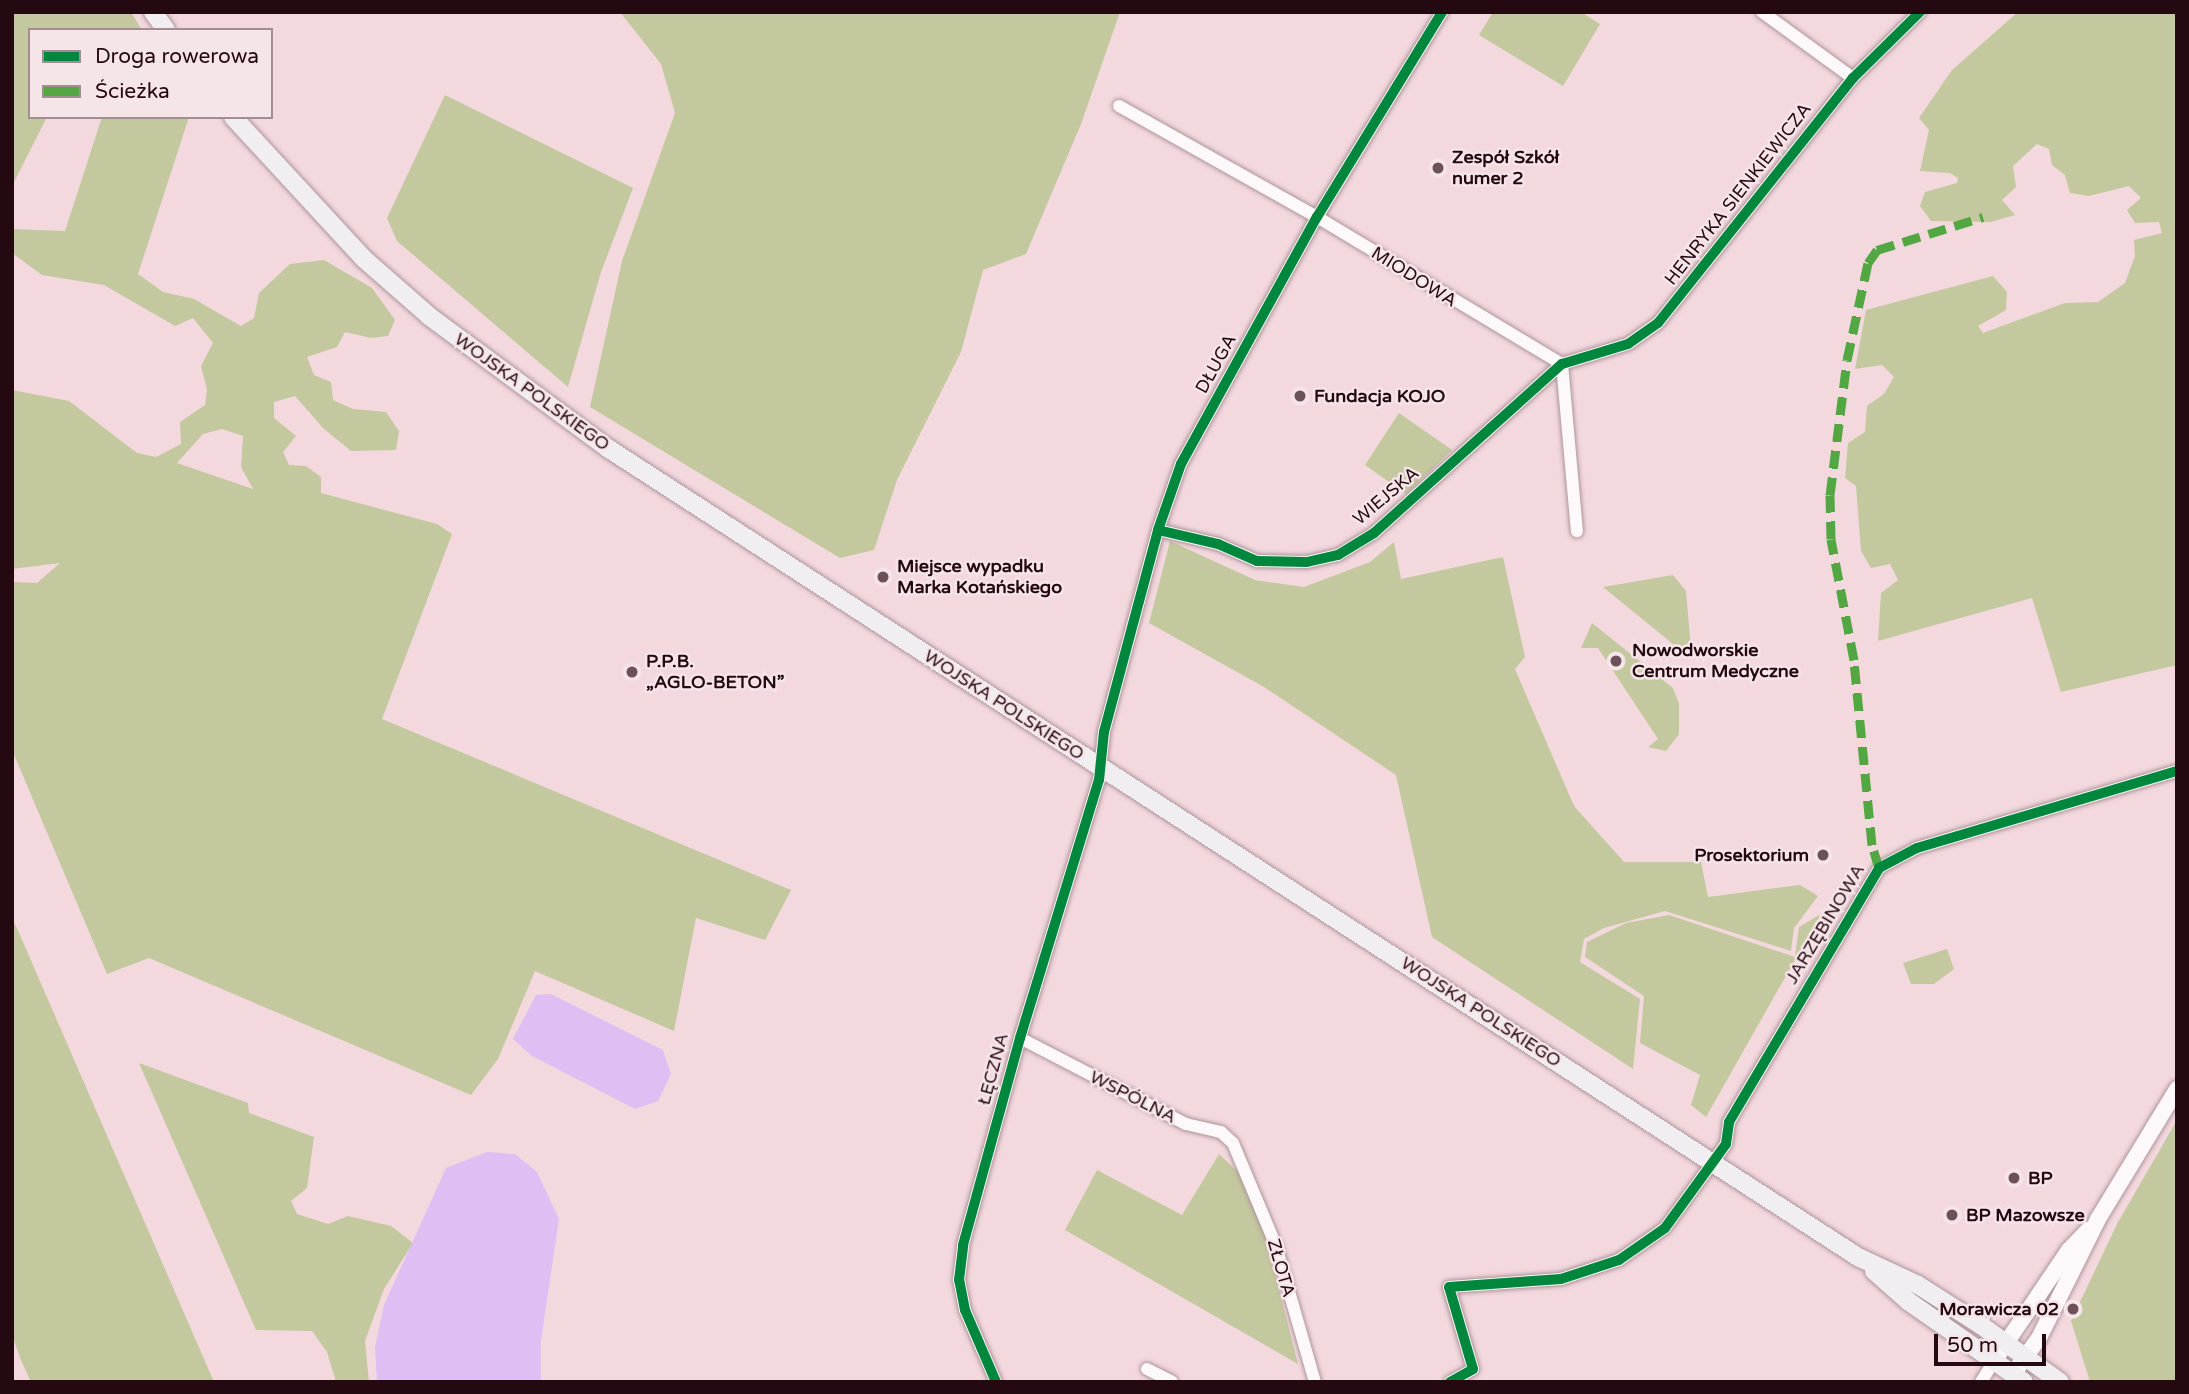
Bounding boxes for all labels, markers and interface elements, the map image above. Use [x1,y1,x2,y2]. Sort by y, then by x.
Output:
legend [28,28,273,119]
text: Droga rowerowa [95,44,259,69]
text: Ścieżka [95,79,170,104]
street label: HENRYKA SIENKIEWICZA [1660,99,1816,289]
place label: Zespół Szkół numer 2 [1452,147,1559,190]
marker: Zespół Szkół numer 2 [1430,160,1446,176]
street label: MIODOWA [1367,242,1461,312]
street label: WOJSKA POLSKIEGO [450,328,614,456]
street label: DŁUGA [1191,331,1241,397]
place label: Fundacja KOJO [1314,385,1445,407]
marker: Fundacja KOJO [1292,388,1308,404]
street label: WIEJSKA [1349,462,1423,530]
place label: Miejsce wypadku Marka Kotańskiego [897,556,1062,598]
marker: Miejsce wypadku Marka Kotańskiego [875,569,891,585]
place label: Nowodworskie Centrum Medyczne [1632,640,1799,682]
street label: WOJSKA POLSKIEGO [920,645,1088,765]
place label: P.P.B. „AGLO-BETON” [646,651,784,694]
marker: Nowodworskie Centrum Medyczne [1606,651,1626,671]
marker: P.P.B. „AGLO-BETON” [624,664,640,680]
place label: Prosektorium [1694,844,1809,866]
marker: Prosektorium [1815,847,1831,863]
street label: JARZĘBINOWA [1781,860,1869,988]
street label: WOJSKA POLSKIEGO [1397,952,1565,1072]
street label: ŁĘCZNA [973,1031,1013,1107]
street label: WSPÓLNA [1086,1066,1180,1128]
place label: BP [2028,1167,2053,1189]
marker: BP [2006,1170,2022,1186]
place label: BP Mazowsze [1966,1204,2085,1226]
marker: BP Mazowsze [1944,1207,1960,1223]
street label: ZŁOTA [1262,1237,1300,1299]
place label: Morawicza 02 [1939,1298,2059,1320]
marker: Morawicza 02 [2065,1301,2081,1317]
scale bar [1937,1320,2049,1364]
text: 50 m [1947,1333,1998,1358]

